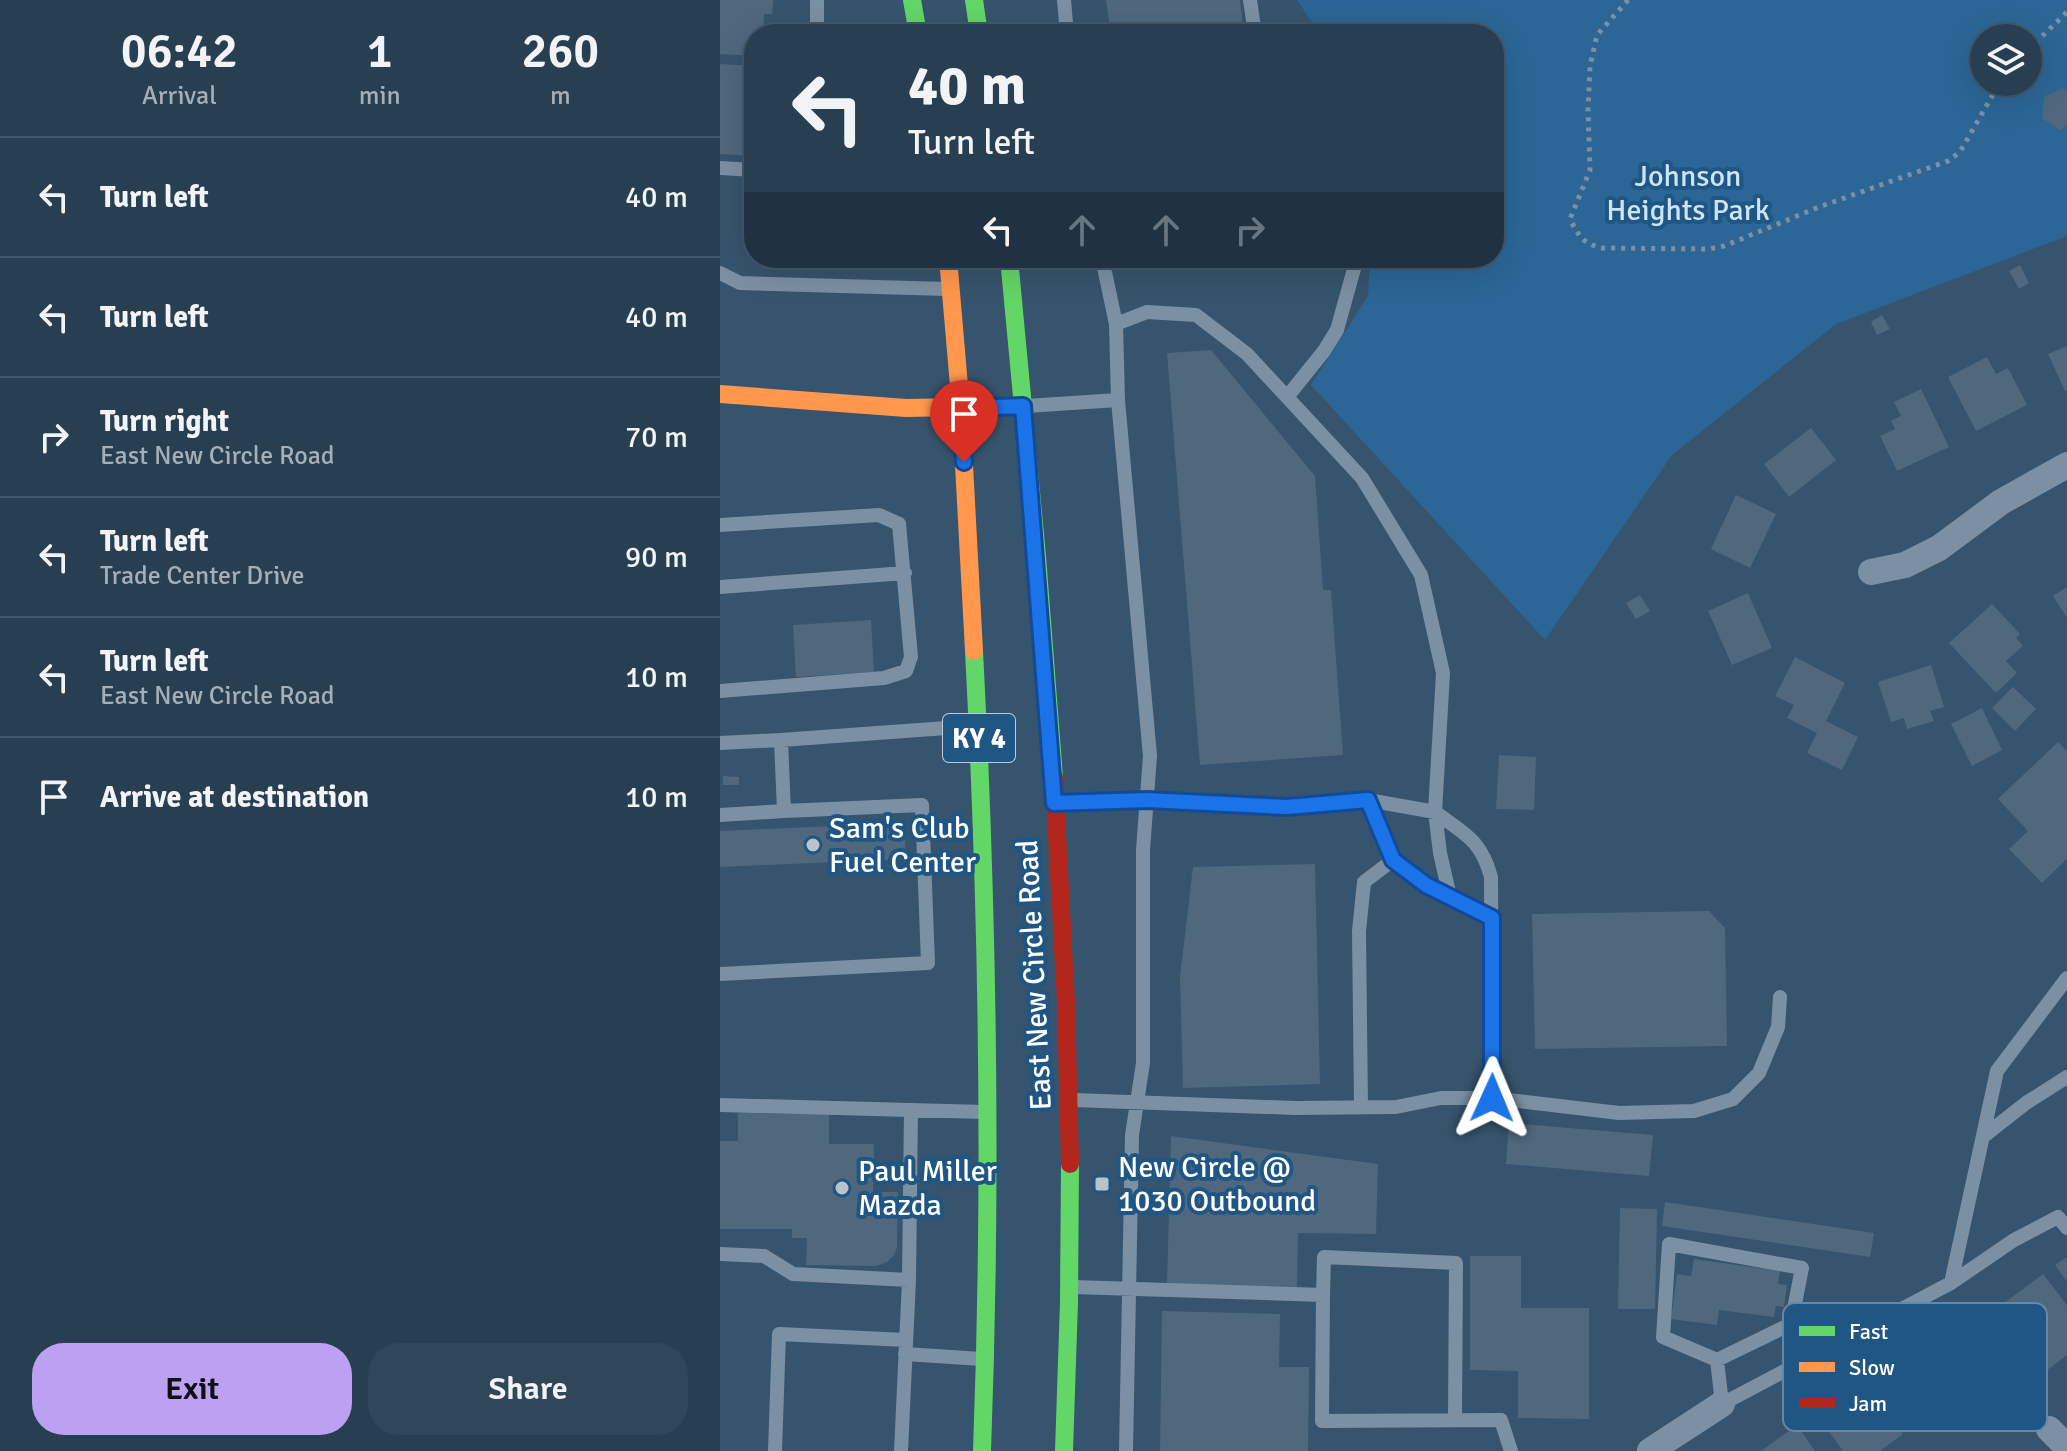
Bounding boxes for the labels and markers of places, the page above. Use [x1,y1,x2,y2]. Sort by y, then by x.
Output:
pin [930,380,998,462]
place label: Sam's Club Fuel Center [829,810,976,881]
marker: Sam's Club Fuel Center [804,836,822,854]
place label: New Circle @ 1030 Outbound [1118,1149,1316,1220]
place label: Paul Miller Mazda [858,1153,997,1224]
marker: New Circle @ 1030 Outbound [1093,1175,1111,1193]
marker: Paul Miller Mazda [833,1179,851,1197]

